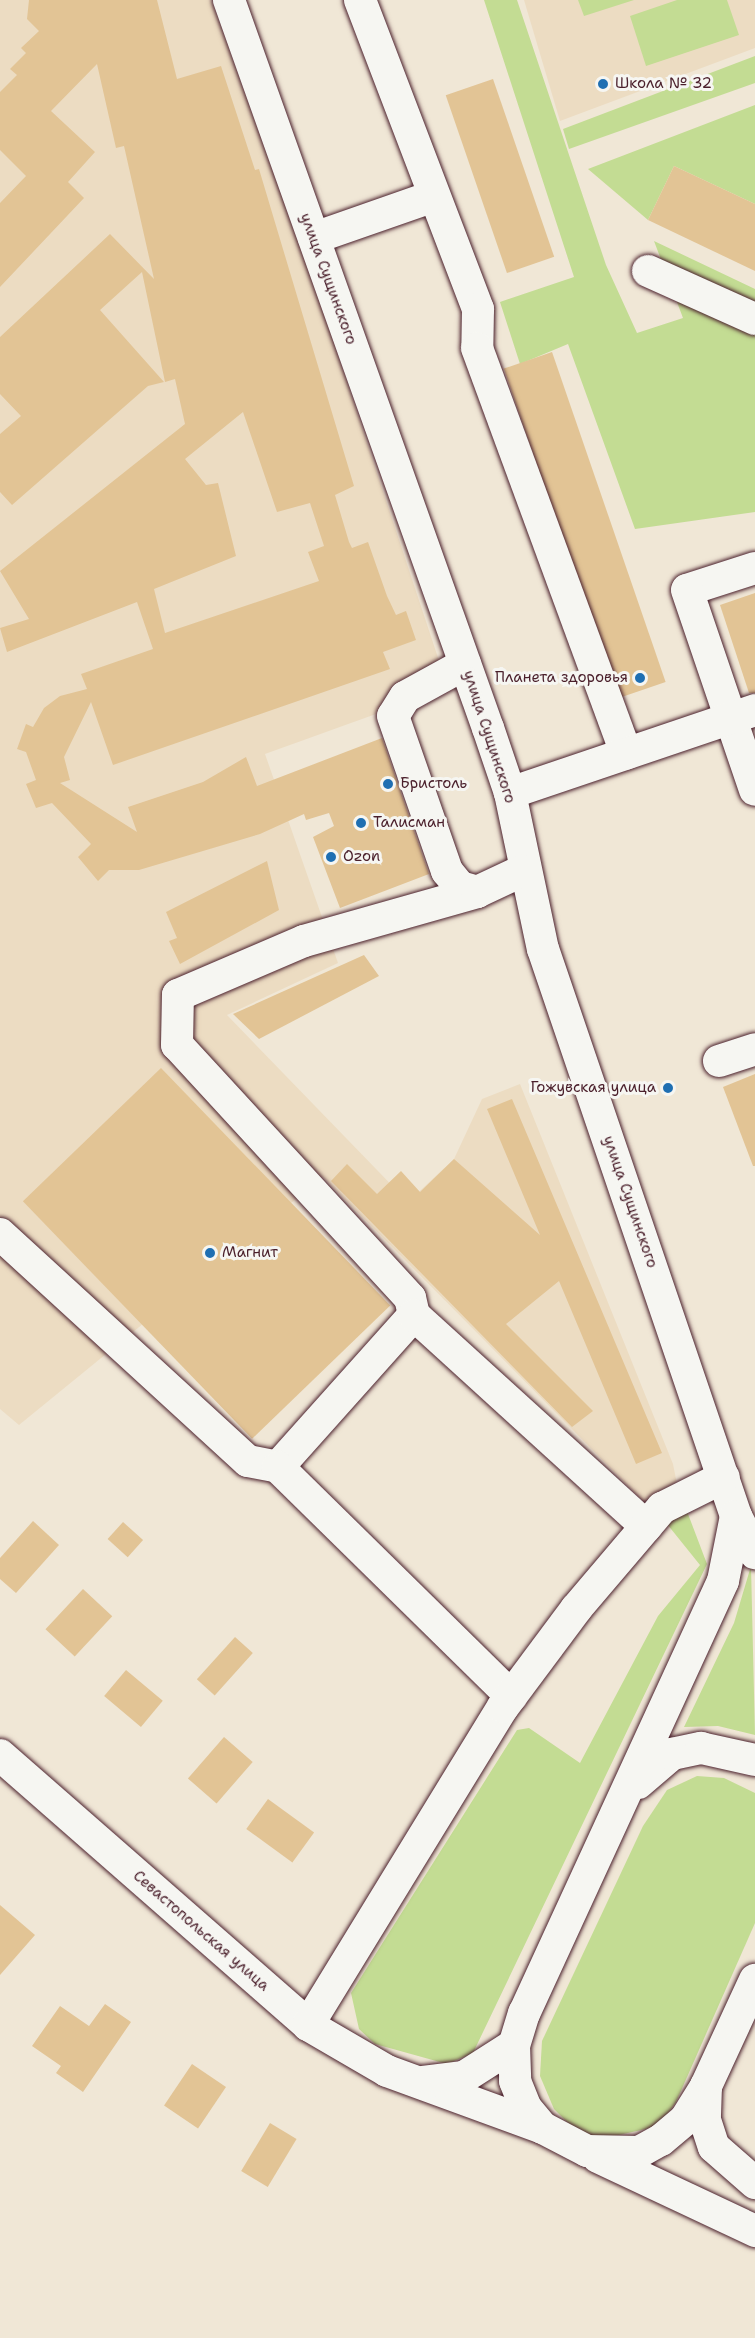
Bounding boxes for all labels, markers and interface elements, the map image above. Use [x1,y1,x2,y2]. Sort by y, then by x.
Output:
place label: Школа № 32 [615,75,712,93]
marker: Школа № 32 [596,77,610,91]
street label: улица Сущинского [296,211,360,347]
street label: улица Сущинского [459,668,519,806]
place label: Планета здоровья [495,669,628,687]
marker: Планета здоровья [633,671,647,685]
place label: Бристоль [400,775,467,793]
marker: Бристоль [381,777,395,791]
place label: Талисман [373,814,445,832]
marker: Талисман [354,816,368,830]
place label: Ozon [343,848,380,866]
marker: Ozon [324,850,338,864]
place label: Гожувская улица [530,1079,656,1097]
marker: Гожувская улица [661,1081,675,1095]
street label: улица Сущинского [599,1134,661,1270]
place label: Магнит [222,1244,278,1262]
marker: Магнит [203,1246,217,1260]
street label: Севастопольская улица [129,1867,273,1995]

